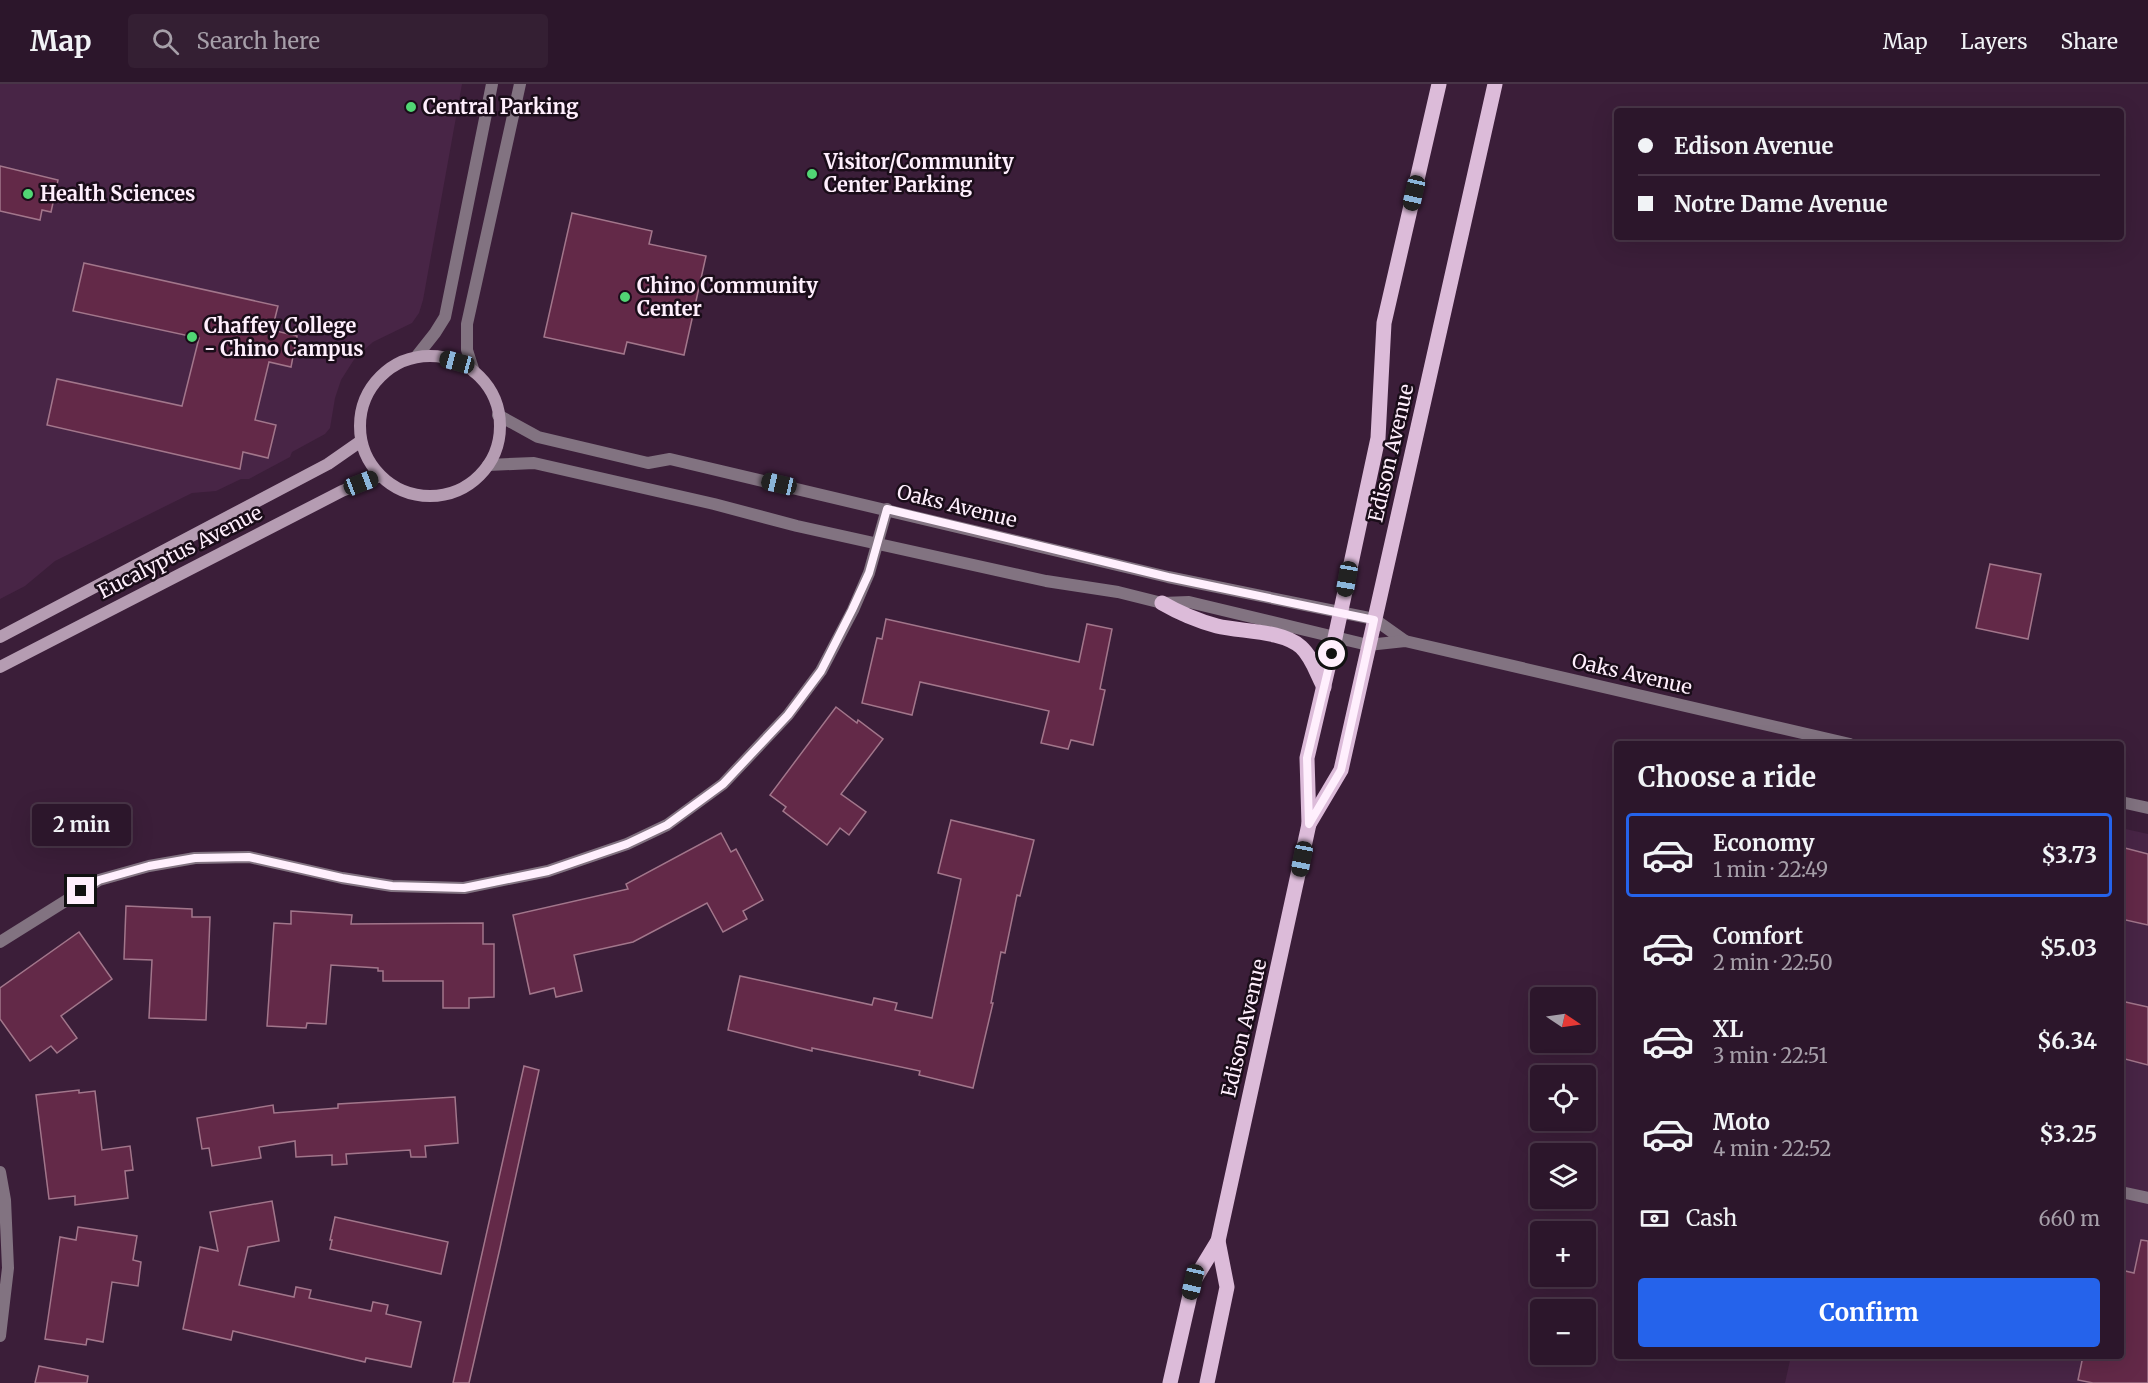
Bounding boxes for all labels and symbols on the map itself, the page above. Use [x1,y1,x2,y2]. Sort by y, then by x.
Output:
place label: Central Parking [423,94,579,119]
marker: Central Parking [404,100,418,114]
place label: Visitor/Community Center Parking [823,149,1014,197]
marker: Visitor/Community Center Parking [805,167,819,181]
car [1401,173,1427,213]
place label: Health Sciences [40,181,195,206]
marker: Health Sciences [21,187,35,201]
place label: Chino Community Center [637,273,818,321]
marker: Chino Community Center [618,290,632,304]
place label: Chaffey College - Chino Campus [204,313,364,361]
marker: Chaffey College - Chino Campus [185,330,199,344]
car [437,349,477,375]
street label: Edison Avenue [1362,381,1419,524]
car [341,468,381,498]
car [759,471,799,497]
street label: Oaks Avenue [895,479,1020,532]
street label: Eucalyptus Avenue [93,499,266,604]
car [1335,560,1359,598]
route start [1318,640,1345,667]
street label: Oaks Avenue [1570,648,1695,699]
callout: 2 min [32,804,130,846]
car [1290,840,1314,878]
route end [67,877,94,904]
street label: Edison Avenue [1215,956,1272,1099]
north arrow [1530,987,1596,1053]
car [1180,1262,1206,1302]

